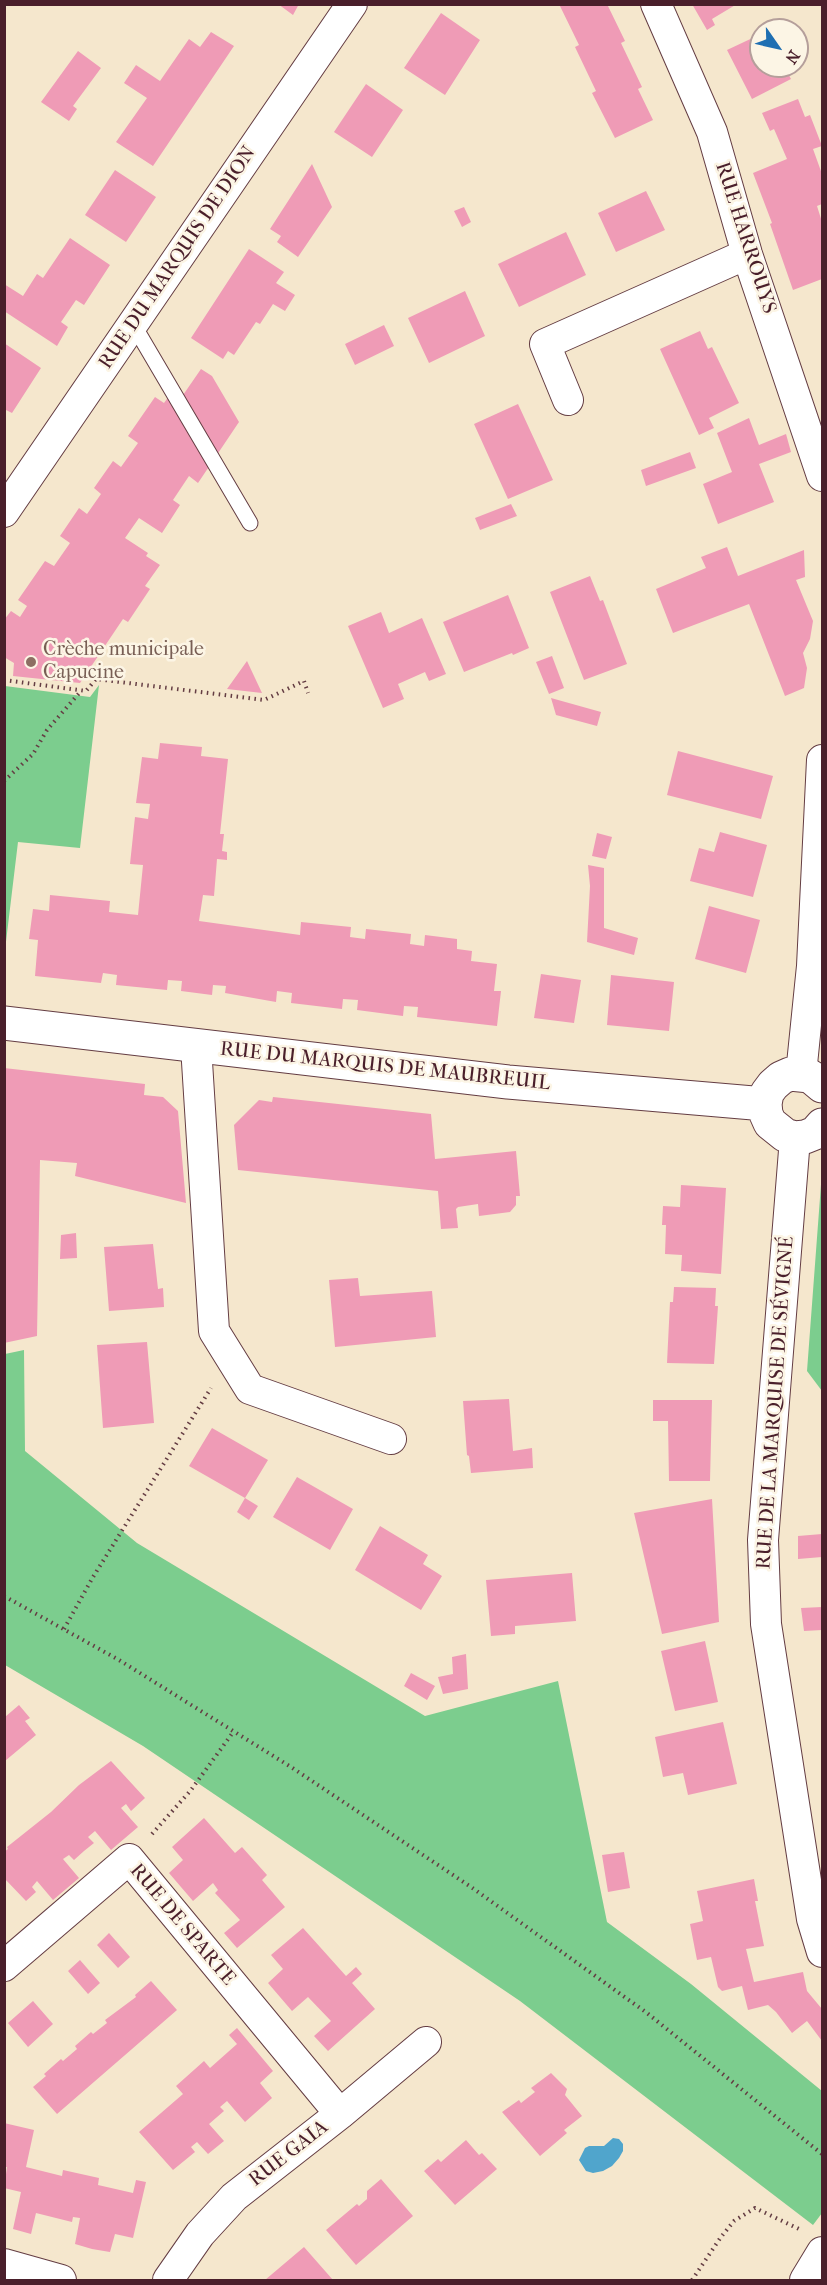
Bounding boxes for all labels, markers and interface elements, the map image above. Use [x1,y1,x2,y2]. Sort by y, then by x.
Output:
north arrow [749,18,809,78]
text: N [781,47,804,68]
street label: RUE DU MARQUIS DE DION [94,142,262,374]
street label: RUE HARROUYS [709,159,781,317]
place label: Crèche municipale Capucine [43,638,204,685]
marker: Crèche municipale Capucine [24,655,38,669]
street label: RUE DU MARQUIS DE MAUBREUIL [219,1038,551,1096]
street label: RUE DE LA MARQUISE DE SÉVIGNÉ [752,1236,800,1570]
street label: RUE DE SPARTE [124,1859,240,1991]
street label: RUE GAIA [245,2116,333,2192]

